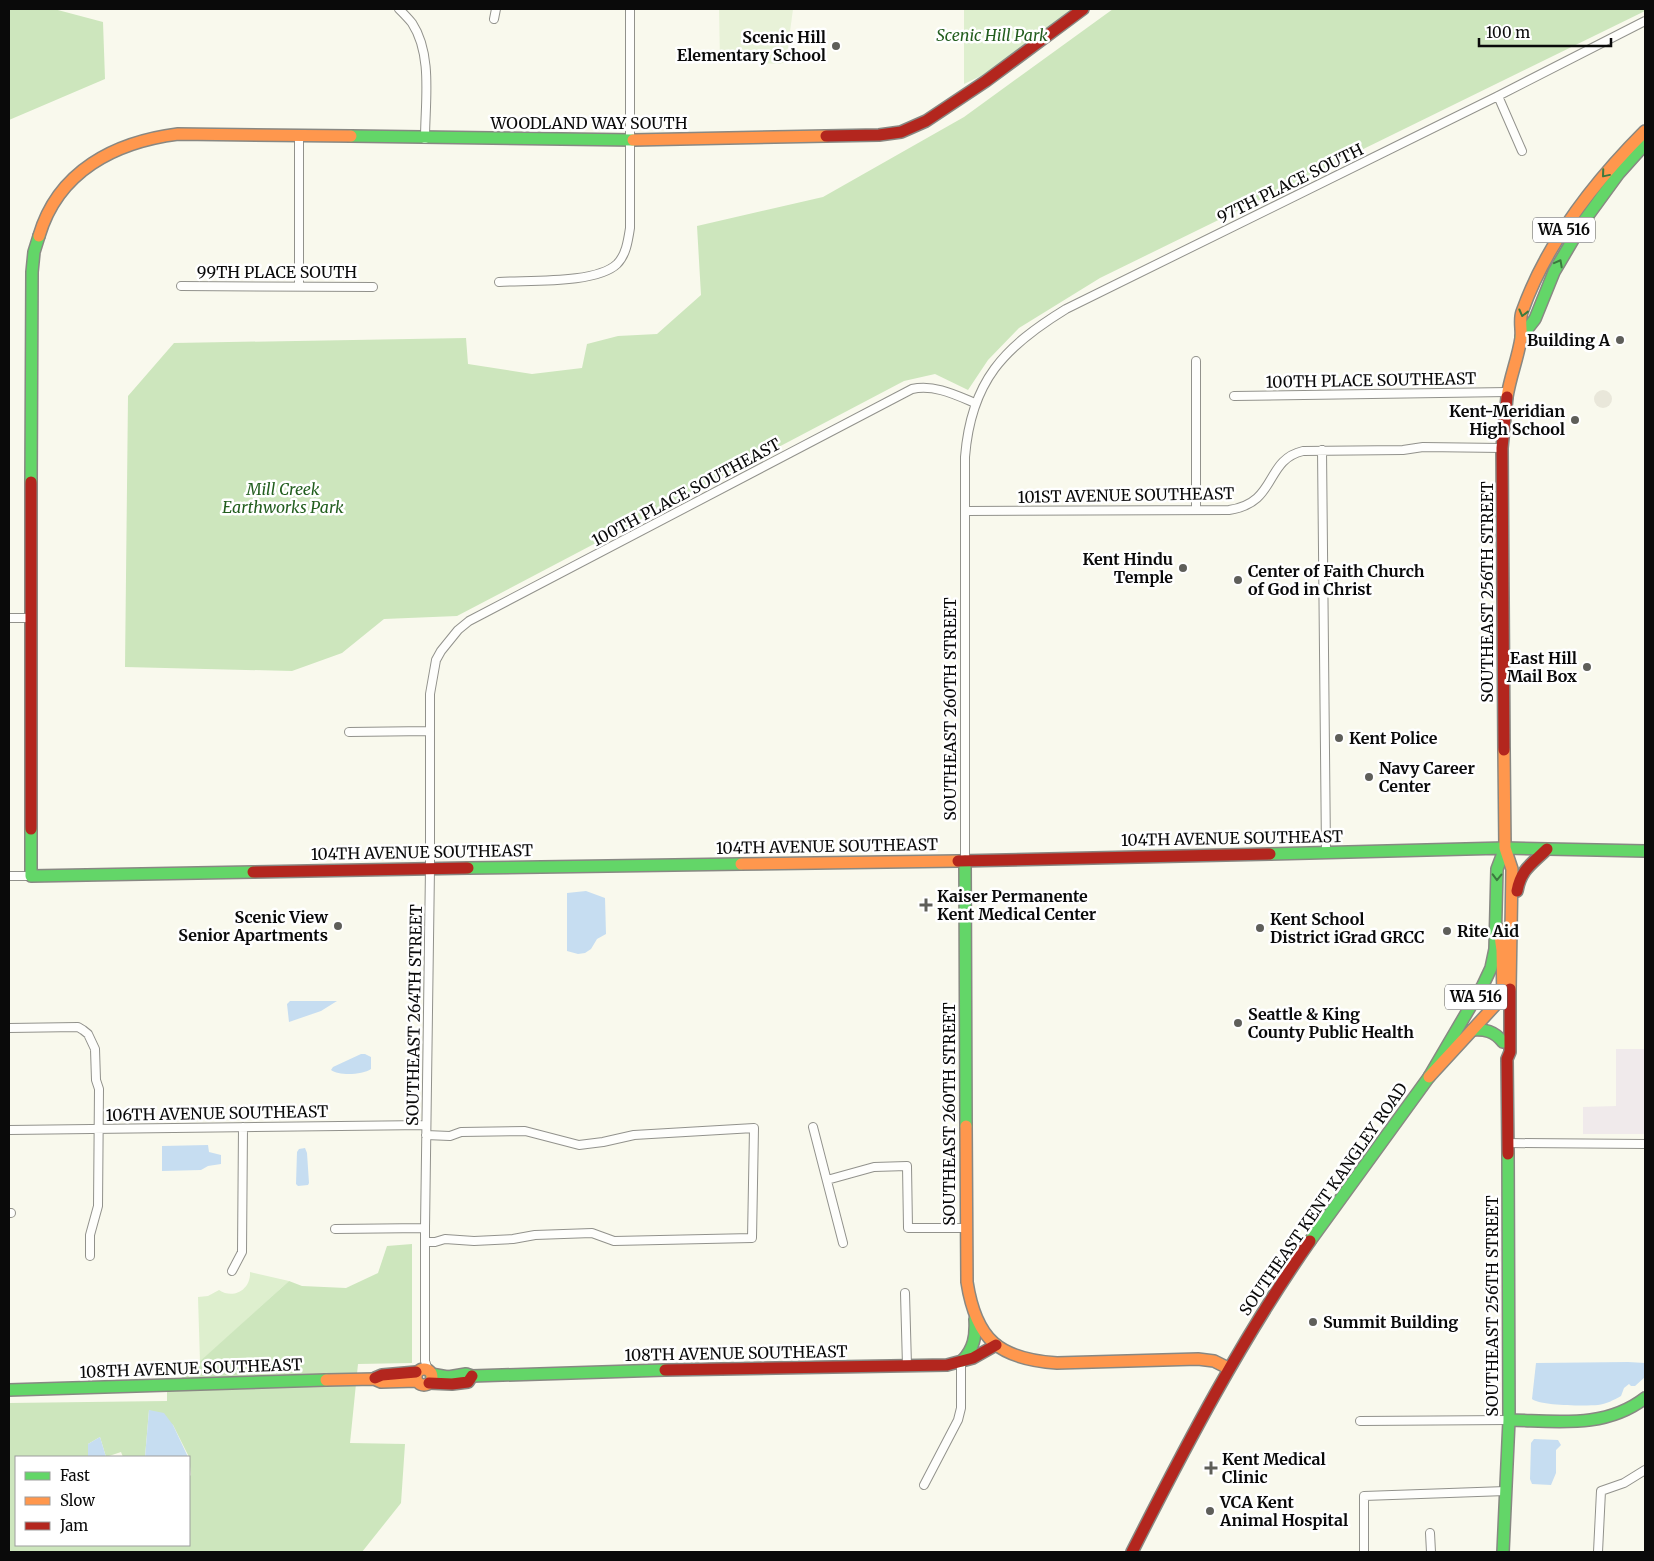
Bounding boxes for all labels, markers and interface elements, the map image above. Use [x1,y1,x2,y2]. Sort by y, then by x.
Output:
scale bar [1479,15,1612,47]
text: 100 m [1486,23,1530,42]
park label: Scenic Hill Park [936,25,1048,45]
place label: Scenic Hill Elementary School [677,27,826,65]
marker: Scenic Hill Elementary School [830,40,842,52]
street label: WOODLAND WAY SOUTH [489,113,688,133]
street label: 97TH PLACE SOUTH [1214,139,1366,227]
one-way arrow [1602,169,1611,178]
road number: WA 516 [1533,218,1595,242]
one-way arrow [1553,259,1563,268]
street label: 99TH PLACE SOUTH [197,262,357,282]
one-way arrow [1518,309,1529,317]
place label: Building A [1527,330,1611,350]
marker: Building A [1614,334,1626,346]
street label: 100TH PLACE SOUTHEAST [1266,368,1476,392]
place label: Kent-Meridian High School [1449,401,1565,439]
marker: Kent-Meridian High School [1569,414,1581,426]
street label: 100TH PLACE SOUTHEAST [588,434,784,550]
park label: Mill Creek Earthworks Park [222,479,344,517]
street label: SOUTHEAST 256TH STREET [1477,481,1497,703]
street label: 101ST AVENUE SOUTHEAST [1018,483,1234,507]
place label: Kent Hindu Temple [1082,549,1173,587]
place label: Center of Faith Church of God in Christ [1248,561,1425,599]
marker: Kent Hindu Temple [1177,562,1189,574]
marker: Center of Faith Church of God in Christ [1232,574,1244,586]
street label: SOUTHEAST 260TH STREET [940,597,960,821]
place label: East Hill Mail Box [1507,648,1577,686]
marker: East Hill Mail Box [1581,661,1593,673]
place label: Kent Police [1349,728,1438,748]
marker: Kent Police [1333,732,1345,744]
place label: Navy Career Center [1379,758,1475,796]
marker: Navy Career Center [1363,771,1375,783]
street label: 104TH AVENUE SOUTHEAST [1121,826,1343,850]
street label: 104TH AVENUE SOUTHEAST [716,834,938,858]
street label: 104TH AVENUE SOUTHEAST [311,840,533,864]
one-way arrow [1492,874,1502,881]
place label: Kaiser Permanente Kent Medical Center [937,886,1097,924]
marker: Kaiser Permanente Kent Medical Center [919,898,933,912]
street label: SOUTHEAST 264TH STREET [402,904,426,1126]
place label: Scenic View Senior Apartments [178,907,328,945]
place label: Kent School District iGrad GRCC [1270,909,1425,947]
marker: Scenic View Senior Apartments [332,920,344,932]
place label: Rite Aid [1457,921,1519,941]
marker: Kent School District iGrad GRCC [1254,922,1266,934]
marker: Rite Aid [1441,925,1453,937]
road number: WA 516 [1445,984,1507,1010]
street label: SOUTHEAST 260TH STREET [939,1002,959,1226]
place label: Seattle & King County Public Health [1248,1004,1414,1042]
marker: Seattle & King County Public Health [1232,1017,1244,1029]
street label: SOUTHEAST KENT KANGLEY ROAD [1235,1079,1411,1319]
street label: 106TH AVENUE SOUTHEAST [105,1101,329,1125]
street label: SOUTHEAST 256TH STREET [1482,1195,1502,1417]
place label: Summit Building [1323,1312,1458,1332]
marker: Summit Building [1307,1316,1319,1328]
street label: 108TH AVENUE SOUTHEAST [624,1341,848,1365]
street label: 108TH AVENUE SOUTHEAST [79,1354,303,1382]
place label: Kent Medical Clinic [1222,1449,1326,1487]
legend [15,1456,190,1546]
marker: Kent Medical Clinic [1204,1461,1218,1475]
text: Fast [60,1466,90,1485]
text: Slow [60,1491,95,1510]
place label: VCA Kent Animal Hospital [1219,1492,1348,1530]
marker: VCA Kent Animal Hospital [1204,1505,1216,1517]
text: Jam [59,1516,88,1535]

